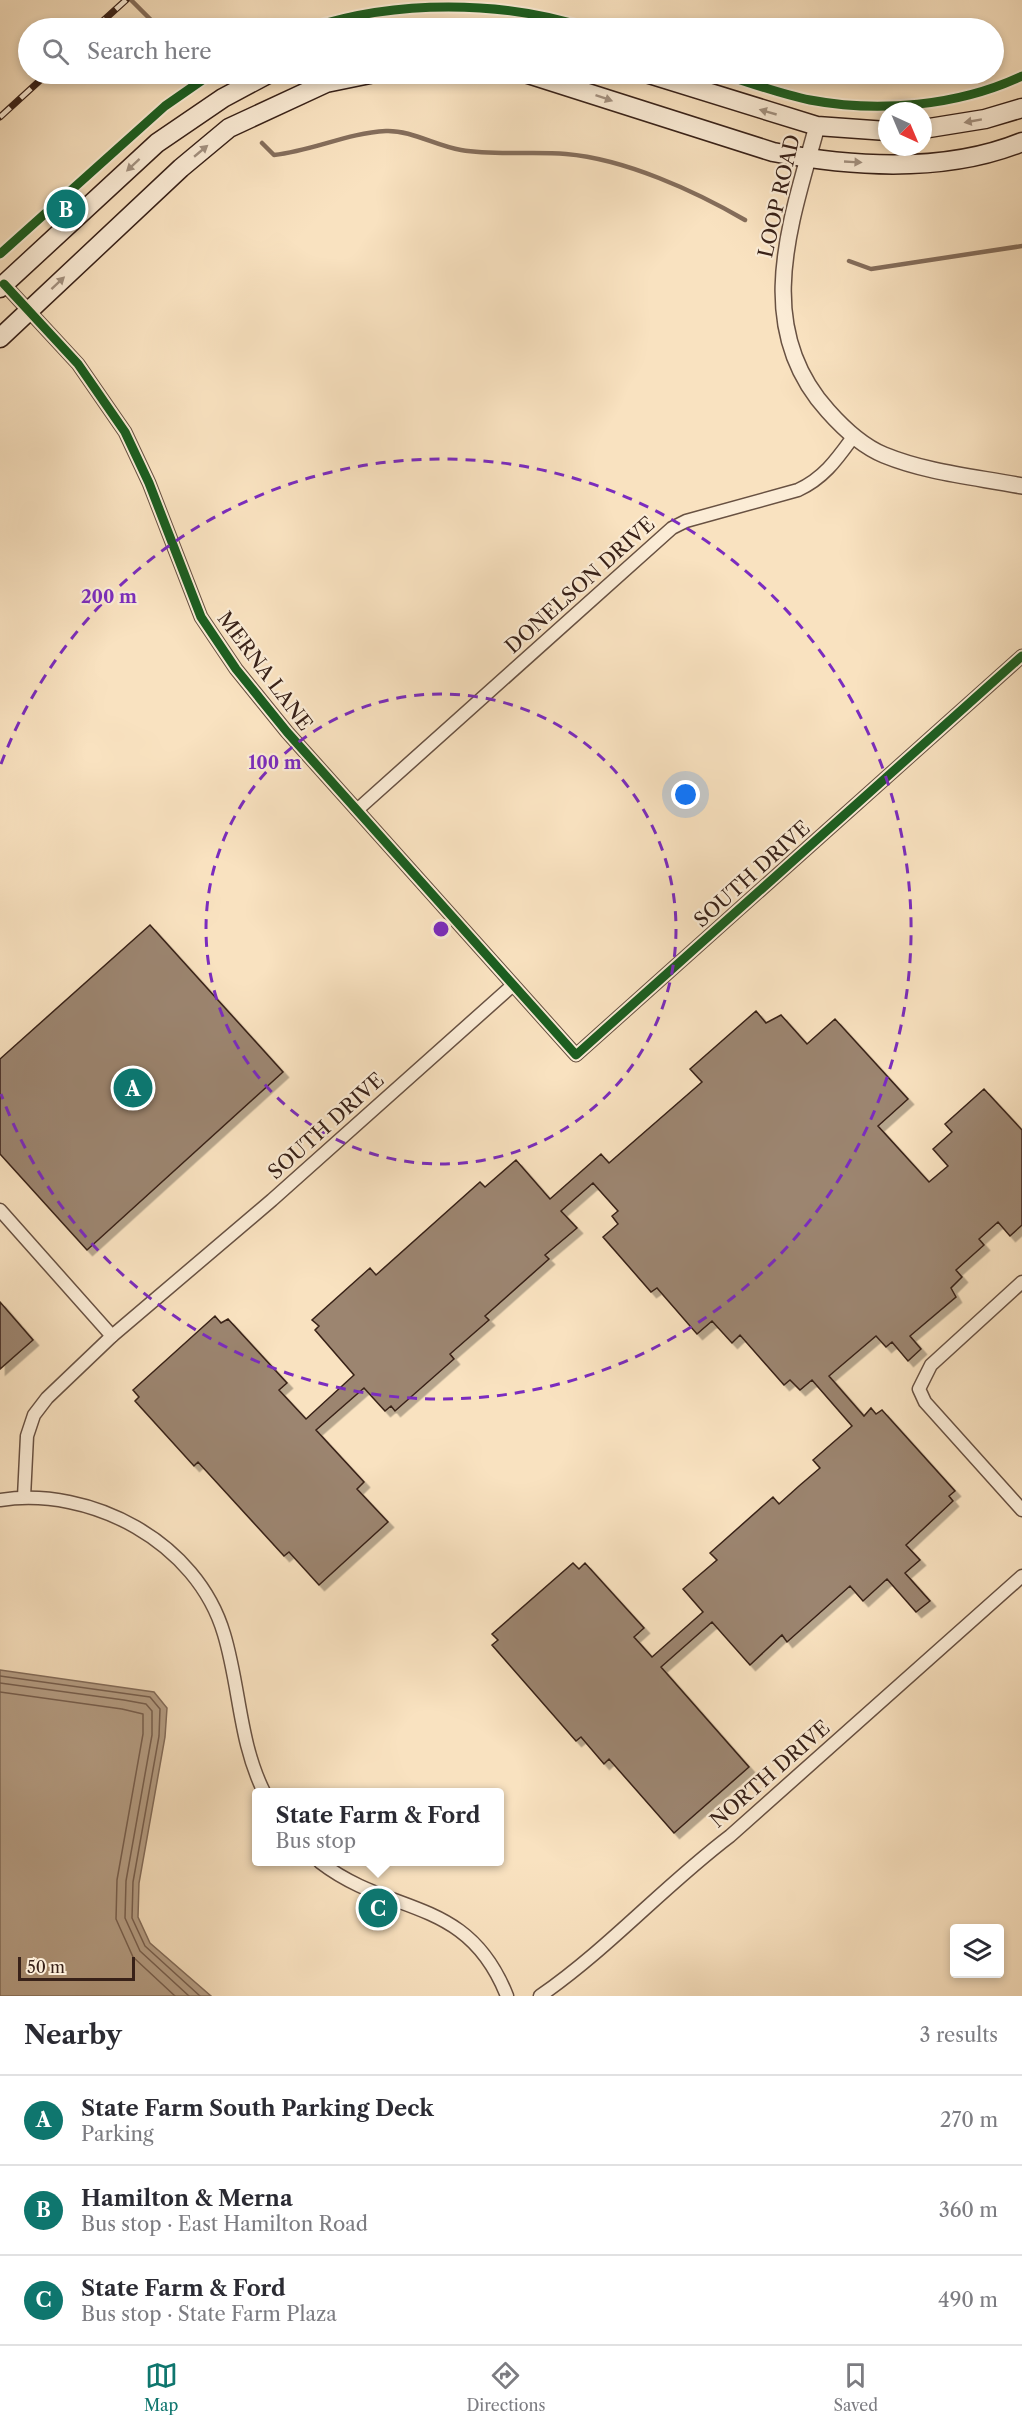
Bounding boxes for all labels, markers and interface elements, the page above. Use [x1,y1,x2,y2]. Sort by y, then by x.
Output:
search box [18,18,1004,84]
icon: search [39,35,72,68]
text: Search here [87,38,212,65]
one-way arrow [595,94,613,104]
north arrow [878,102,932,156]
one-way arrow [759,107,777,116]
one-way arrow [964,117,983,126]
street label: LOOP ROAD [753,132,805,260]
one-way arrow [193,145,208,158]
one-way arrow [843,157,862,166]
one-way arrow [126,158,141,171]
pin: B [46,186,86,232]
one-way arrow [50,277,64,291]
street label: DONELSON DRIVE [500,512,660,658]
text: 200 m [81,586,137,608]
street label: MERNA LANE [212,607,318,735]
text: 100 m [248,752,302,774]
your location [671,780,700,809]
street label: SOUTH DRIVE [689,816,815,932]
centre of rings [431,919,451,939]
pin: A [114,1066,152,1110]
street label: SOUTH DRIVE [263,1068,389,1184]
street label: NORTH DRIVE [705,1715,835,1833]
popup [252,1788,504,1866]
text: State Farm & Ford [276,1802,480,1829]
text: Bus stop [276,1829,356,1853]
pin: C [358,1886,398,1930]
map controls [950,1924,1004,1978]
button: layers [950,1924,1004,1978]
scale bar [18,1954,135,1982]
text: 50 m [27,1957,65,1977]
text: Nearby [24,2019,122,2051]
text: 3 results [920,2023,998,2047]
text: State Farm South Parking Deck [81,2095,434,2122]
text: A [36,2108,51,2132]
text: 270 m [940,2108,998,2132]
text: Parking [81,2122,154,2146]
text: Hamilton & Merna [81,2185,293,2212]
text: B [36,2198,51,2222]
text: 360 m [939,2198,998,2222]
text: Bus stop · East Hamilton Road [81,2212,368,2236]
text: State Farm & Ford [81,2275,286,2302]
text: C [35,2288,52,2312]
text: 490 m [938,2288,998,2312]
text: Bus stop · State Farm Plaza [81,2302,337,2326]
tab: Map [144,2359,178,2415]
tab: Directions [466,2359,545,2415]
tab: Saved [834,2359,878,2415]

